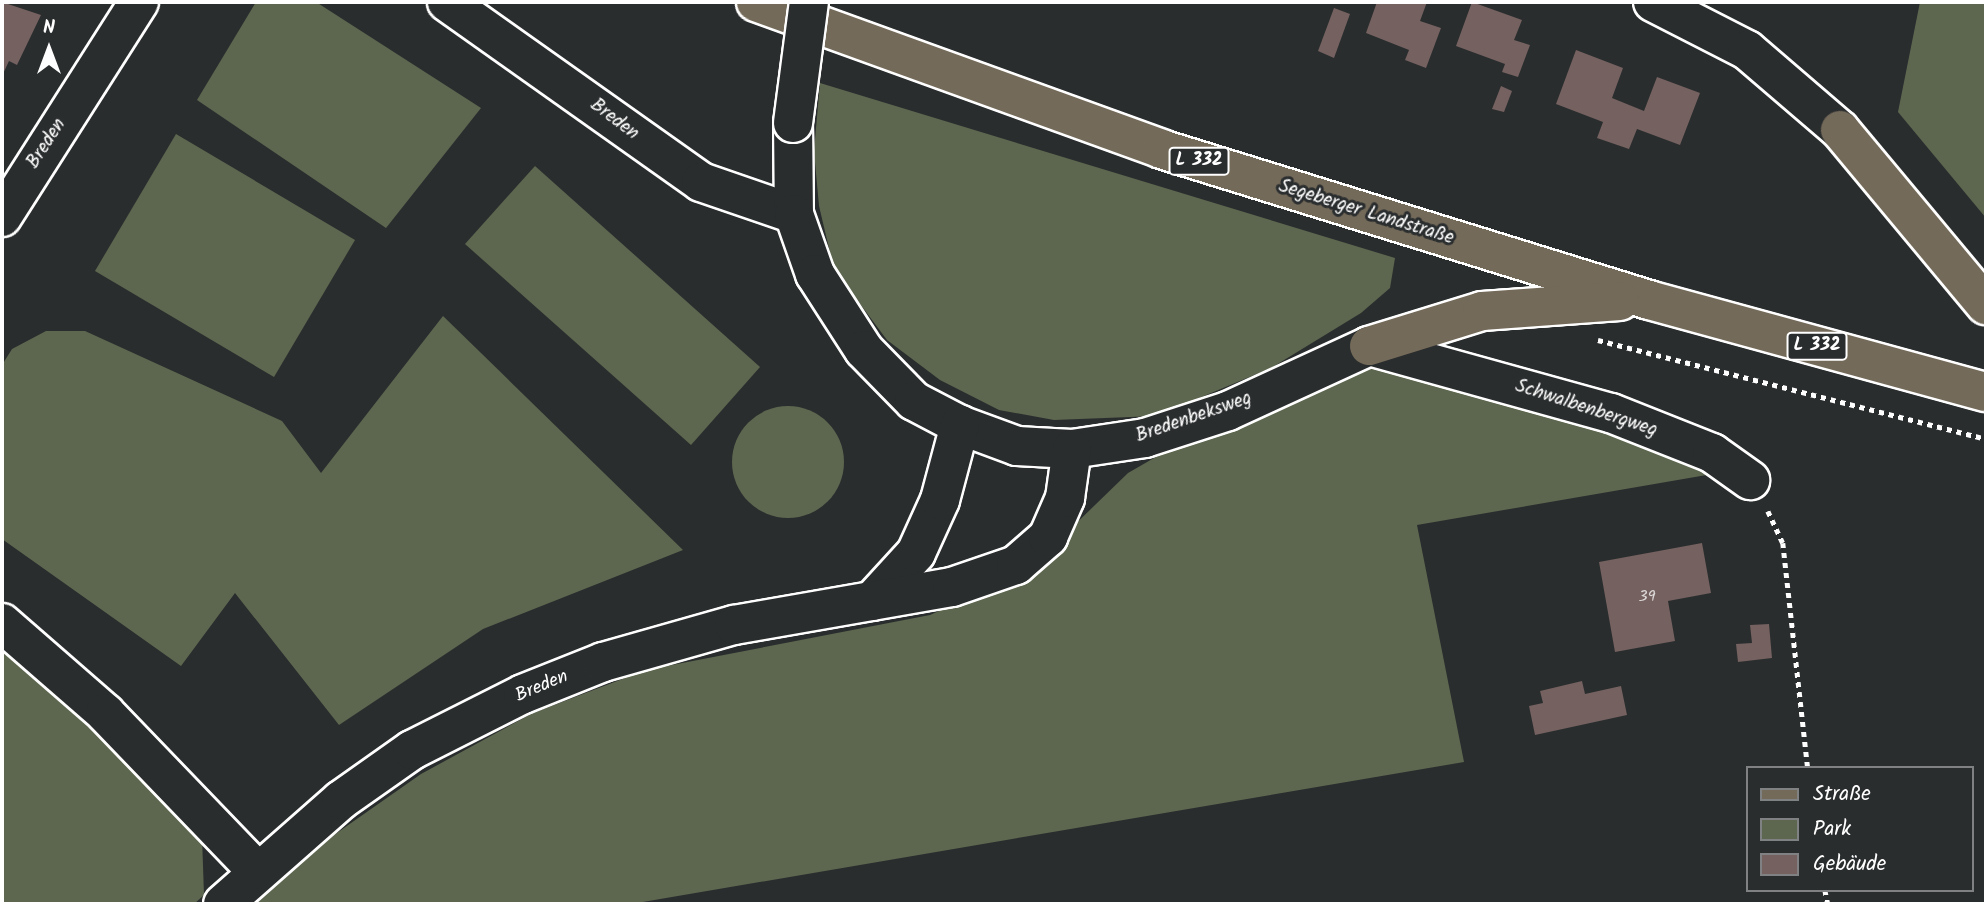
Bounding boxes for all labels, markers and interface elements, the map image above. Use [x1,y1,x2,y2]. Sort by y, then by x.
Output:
text: N [43,13,55,43]
north arrow [14,14,84,84]
street label: Breden [585,94,643,146]
street label: Breden [22,115,72,173]
road number: L 332 [1168,146,1230,176]
street label: Segeberger Landstraße [1276,176,1456,250]
road number: L 332 [1786,332,1848,360]
street label: Schwalbenbergweg [1512,375,1660,443]
street label: Bredenbeksweg [1133,388,1255,448]
house number: 39 [1639,587,1655,607]
street label: Breden [512,666,572,708]
legend [1746,766,1974,892]
text: Straße [1813,778,1871,811]
text: Park [1813,813,1851,846]
text: Gebäude [1813,848,1886,881]

